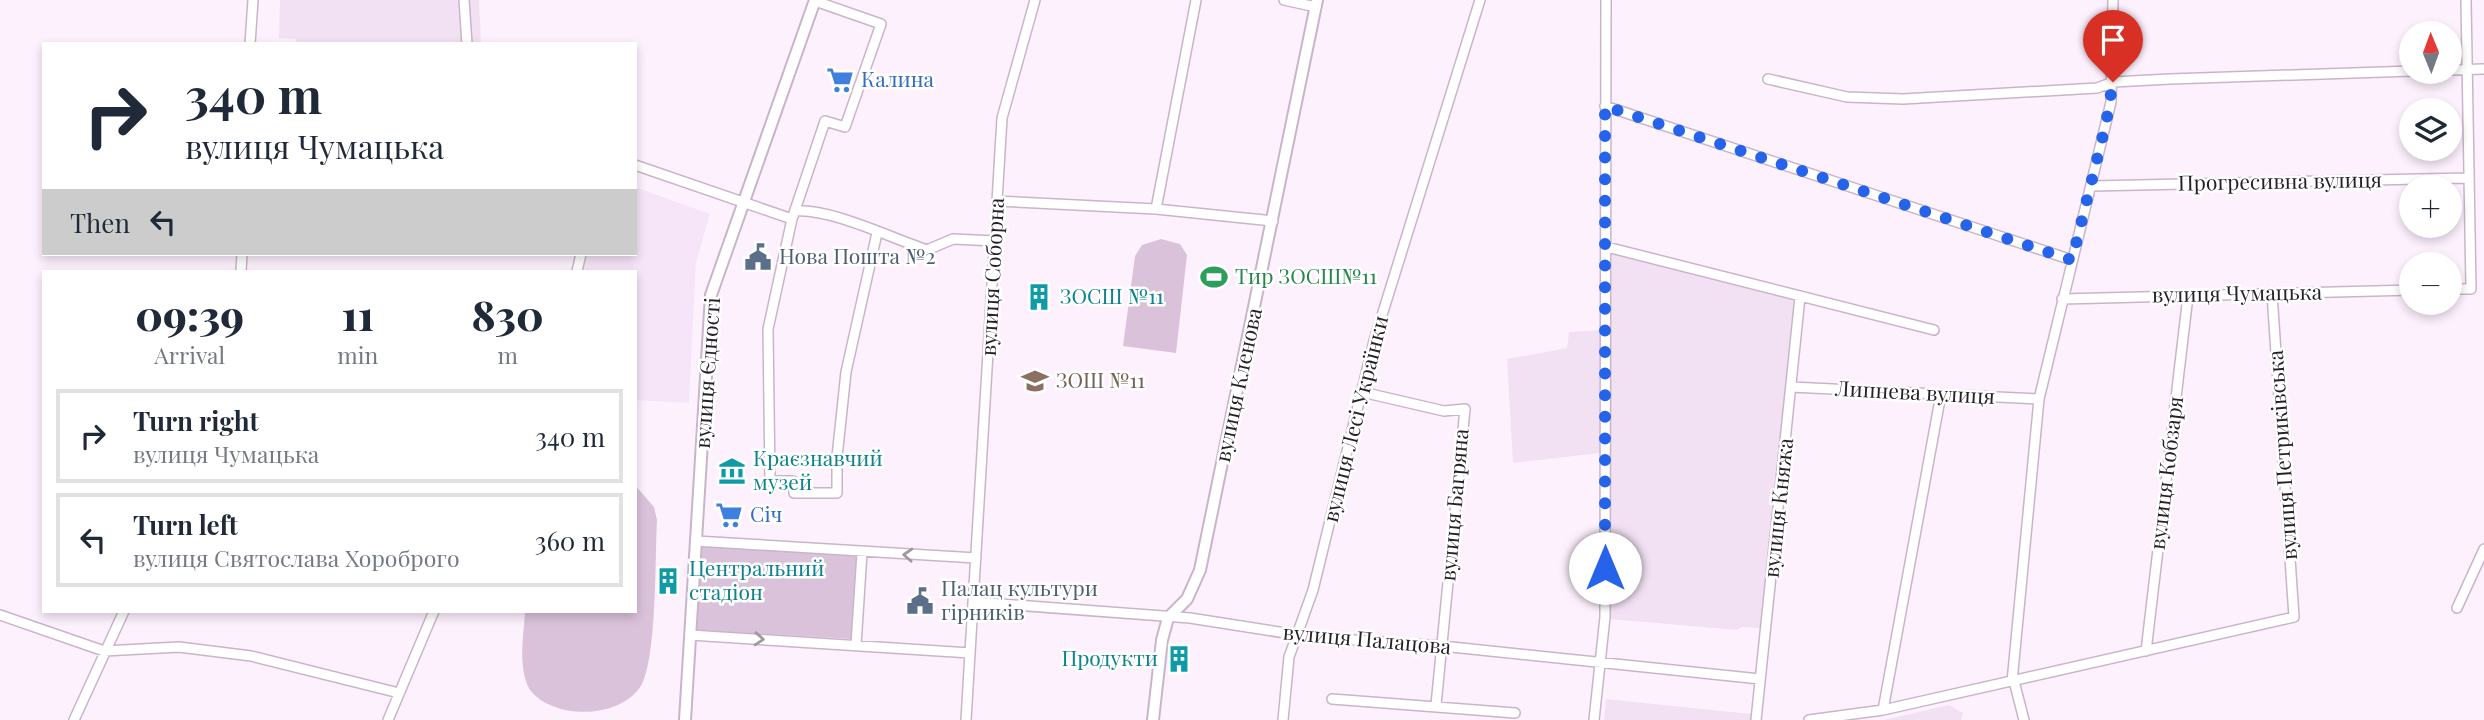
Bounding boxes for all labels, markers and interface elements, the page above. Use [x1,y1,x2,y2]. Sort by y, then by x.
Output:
pin [2083,10,2143,82]
icon: arrive [2094,21,2132,59]
north arrow [2399,21,2462,84]
map controls [2399,21,2462,315]
text: 340 m [185,61,322,126]
place label: Калина [861,64,934,92]
supermarket icon: Калина [825,65,855,95]
icon: right [70,70,161,161]
button: layers [2399,98,2462,161]
text: вулиця Чумацька [185,124,444,167]
street label: Прогресивна вулиця [2178,164,2382,196]
button: + [2399,175,2462,238]
street label: вулиця Соборна [973,196,1009,357]
icon: left [144,203,182,241]
text: Then [70,205,130,240]
place label: Нова Пошта №2 [779,241,936,269]
public building icon: Нова Пошта №2 [743,242,773,272]
button: − [2399,252,2462,315]
place label: Тир ЗОСШ№11 [1235,261,1377,289]
sports icon: Тир ЗОСШ№11 [1199,262,1229,292]
street label: вулиця Чумацька [2152,277,2323,307]
place label: ЗОСШ №11 [1060,281,1164,309]
building icon: ЗОСШ №11 [1024,282,1054,312]
text: 09:39 [135,286,244,342]
text: 11 [341,286,374,342]
text: 830 [471,286,544,342]
street label: вулиця Єдності [687,296,725,449]
street label: вулиця Кленова [1207,304,1267,464]
street label: вулиця Лесі Українки [1315,312,1393,525]
text: Arrival [154,339,225,370]
text: min [337,339,378,370]
text: m [497,339,518,370]
street label: вулиця Петриківська [2260,349,2302,561]
place label: ЗОШ №11 [1056,365,1145,393]
school or university icon: ЗОШ №11 [1020,366,1050,396]
street label: Липнева вулиця [1834,373,1996,409]
street label: вулиця Кобзаря [2142,394,2188,551]
text: Turn right [133,403,259,438]
icon: right [74,417,112,455]
text: 340 m [535,419,605,454]
street label: вулиця Багряна [1432,427,1474,582]
street label: вулиця Княжа [1756,436,1798,579]
text: вулиця Чумацька [133,438,319,469]
place label: Краєзнавчий музей [753,443,883,495]
museum icon: Краєзнавчий музей [717,456,747,486]
place label: Січ [750,499,782,527]
supermarket icon: Січ [714,500,744,530]
text: Turn left [133,507,238,542]
icon: left [74,521,112,559]
text: 360 m [535,523,605,558]
position arrow [1568,531,1642,605]
text: вулиця Святослава Хороброго [133,542,460,573]
one-way arrow [903,547,914,562]
place label: Центральний стадіон [689,553,824,605]
building icon: Центральний стадіон [653,566,683,596]
place label: Палац культури гірників [941,573,1098,625]
public building icon: Палац культури гірників [905,586,935,616]
street label: вулиця Палацова [1282,617,1453,659]
one-way arrow [753,631,764,646]
place label: Продукти [1062,643,1158,671]
building icon: Продукти [1164,644,1194,674]

